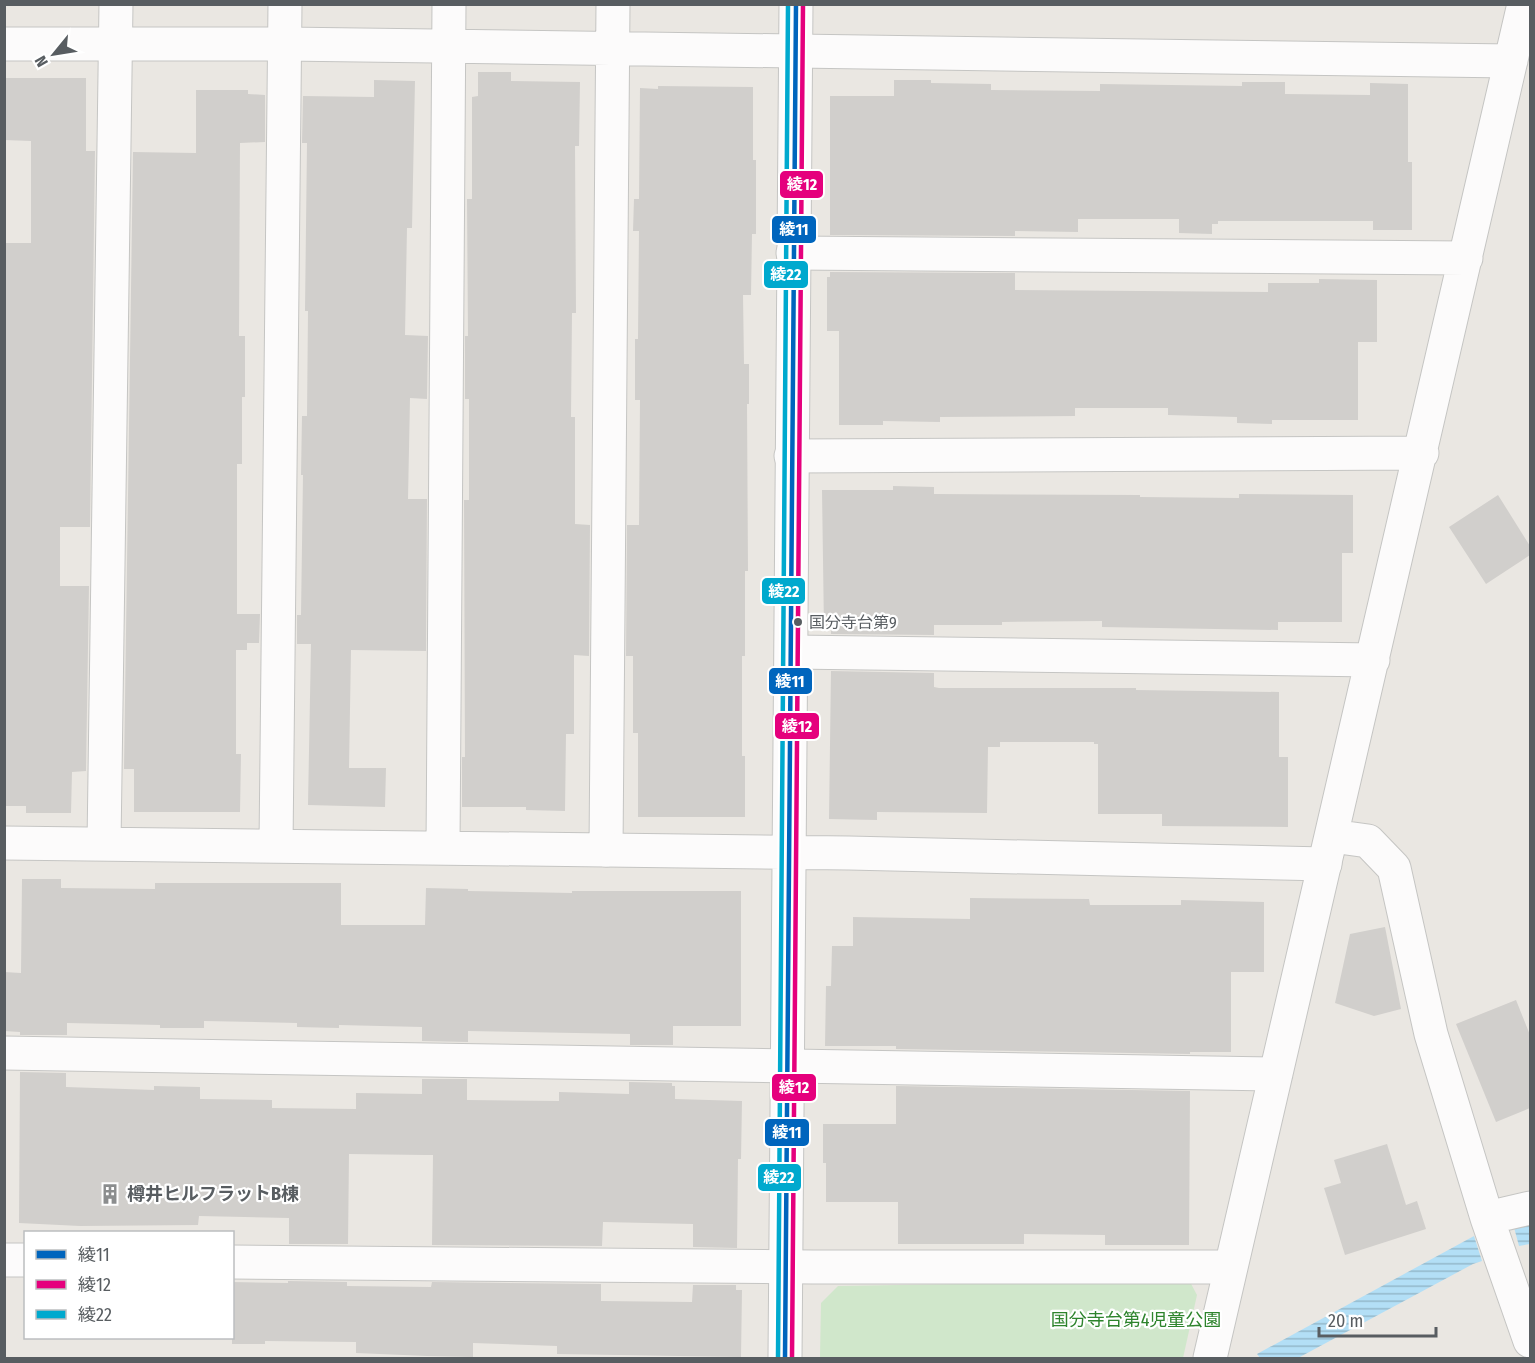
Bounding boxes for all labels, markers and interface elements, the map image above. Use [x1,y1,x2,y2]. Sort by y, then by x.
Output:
north arrow [24,24,84,84]
text: N [31,52,52,70]
line badge: 綾12 [779,170,824,199]
text: 綾12 [787,175,818,194]
line badge: 綾11 [771,215,817,244]
text: 綾11 [779,220,809,239]
line badge: 綾22 [763,260,809,289]
text: 綾22 [771,265,802,284]
line badge: 綾22 [761,577,806,605]
text: 綾22 [769,582,800,601]
place label: 国分寺台第9 [809,613,897,632]
marker: 国分寺台第9 [792,616,804,628]
line badge: 綾11 [768,667,813,695]
text: 綾11 [775,672,805,691]
line badge: 綾12 [774,712,820,740]
text: 綾12 [782,717,813,736]
line badge: 綾12 [771,1073,817,1102]
text: 綾12 [779,1078,810,1097]
line badge: 綾11 [764,1118,810,1147]
text: 綾11 [772,1123,802,1142]
line badge: 綾22 [757,1163,802,1192]
text: 綾22 [764,1168,795,1187]
building icon: 樽井ヒルフラットB棟 [98,1182,122,1206]
place label: 樽井ヒルフラットB棟 [127,1183,299,1205]
legend [24,1231,234,1339]
text: 綾11 [78,1244,110,1266]
text: 綾12 [78,1274,111,1296]
scale bar [1319,1300,1436,1338]
text: 綾22 [78,1304,112,1326]
park label: 国分寺台第4児童公園 [1051,1309,1221,1331]
text: 20 m [1328,1310,1363,1332]

